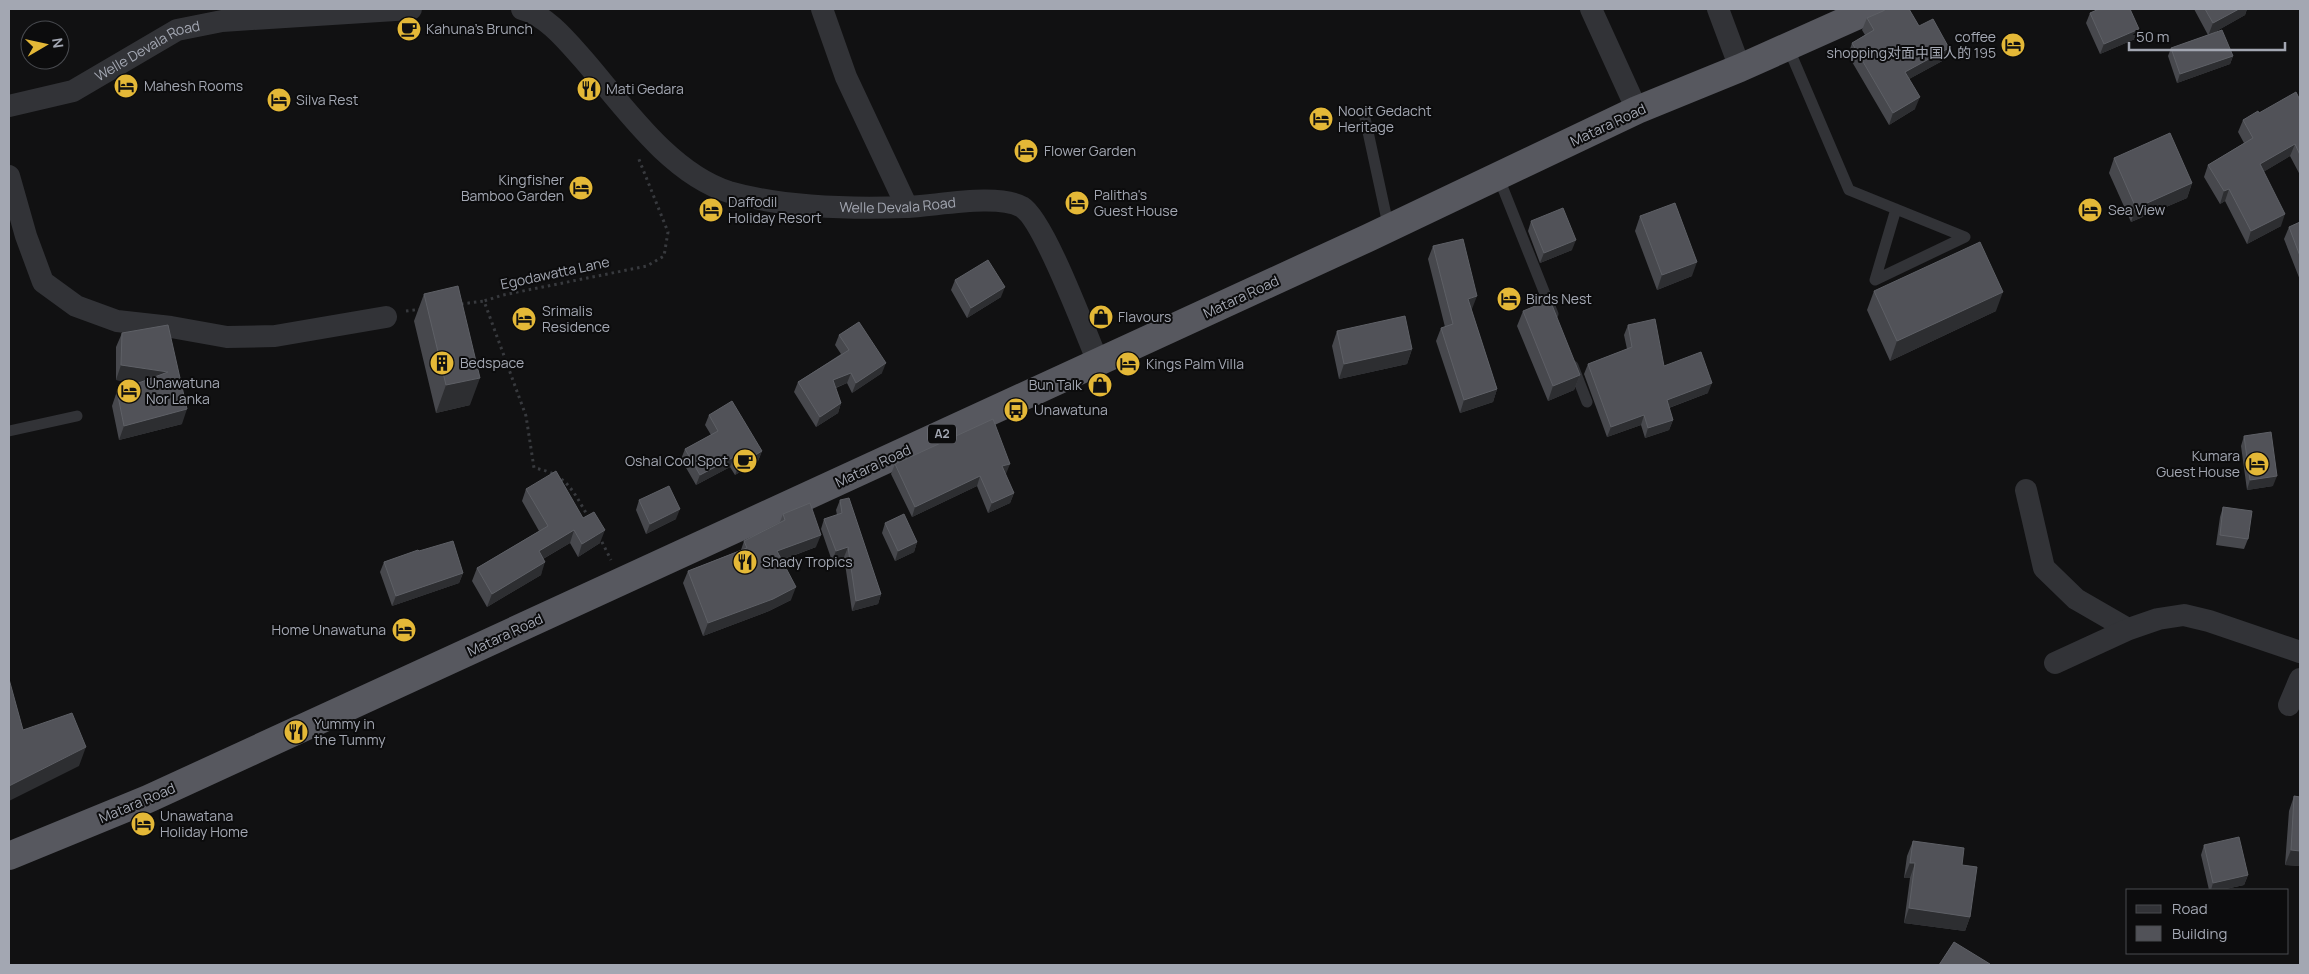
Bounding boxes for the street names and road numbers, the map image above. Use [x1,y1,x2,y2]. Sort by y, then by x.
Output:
street label: Welle Devala Road [91,16,201,85]
street label: Matara Road [1567,99,1649,150]
street label: Welle Devala Road [839,192,957,217]
street label: Egodawatta Lane [499,252,611,293]
street label: Matara Road [1200,271,1282,322]
road number: A2 [928,424,956,444]
street label: Matara Road [832,440,914,491]
street label: Matara Road [464,609,546,660]
street label: Matara Road [96,778,178,827]

